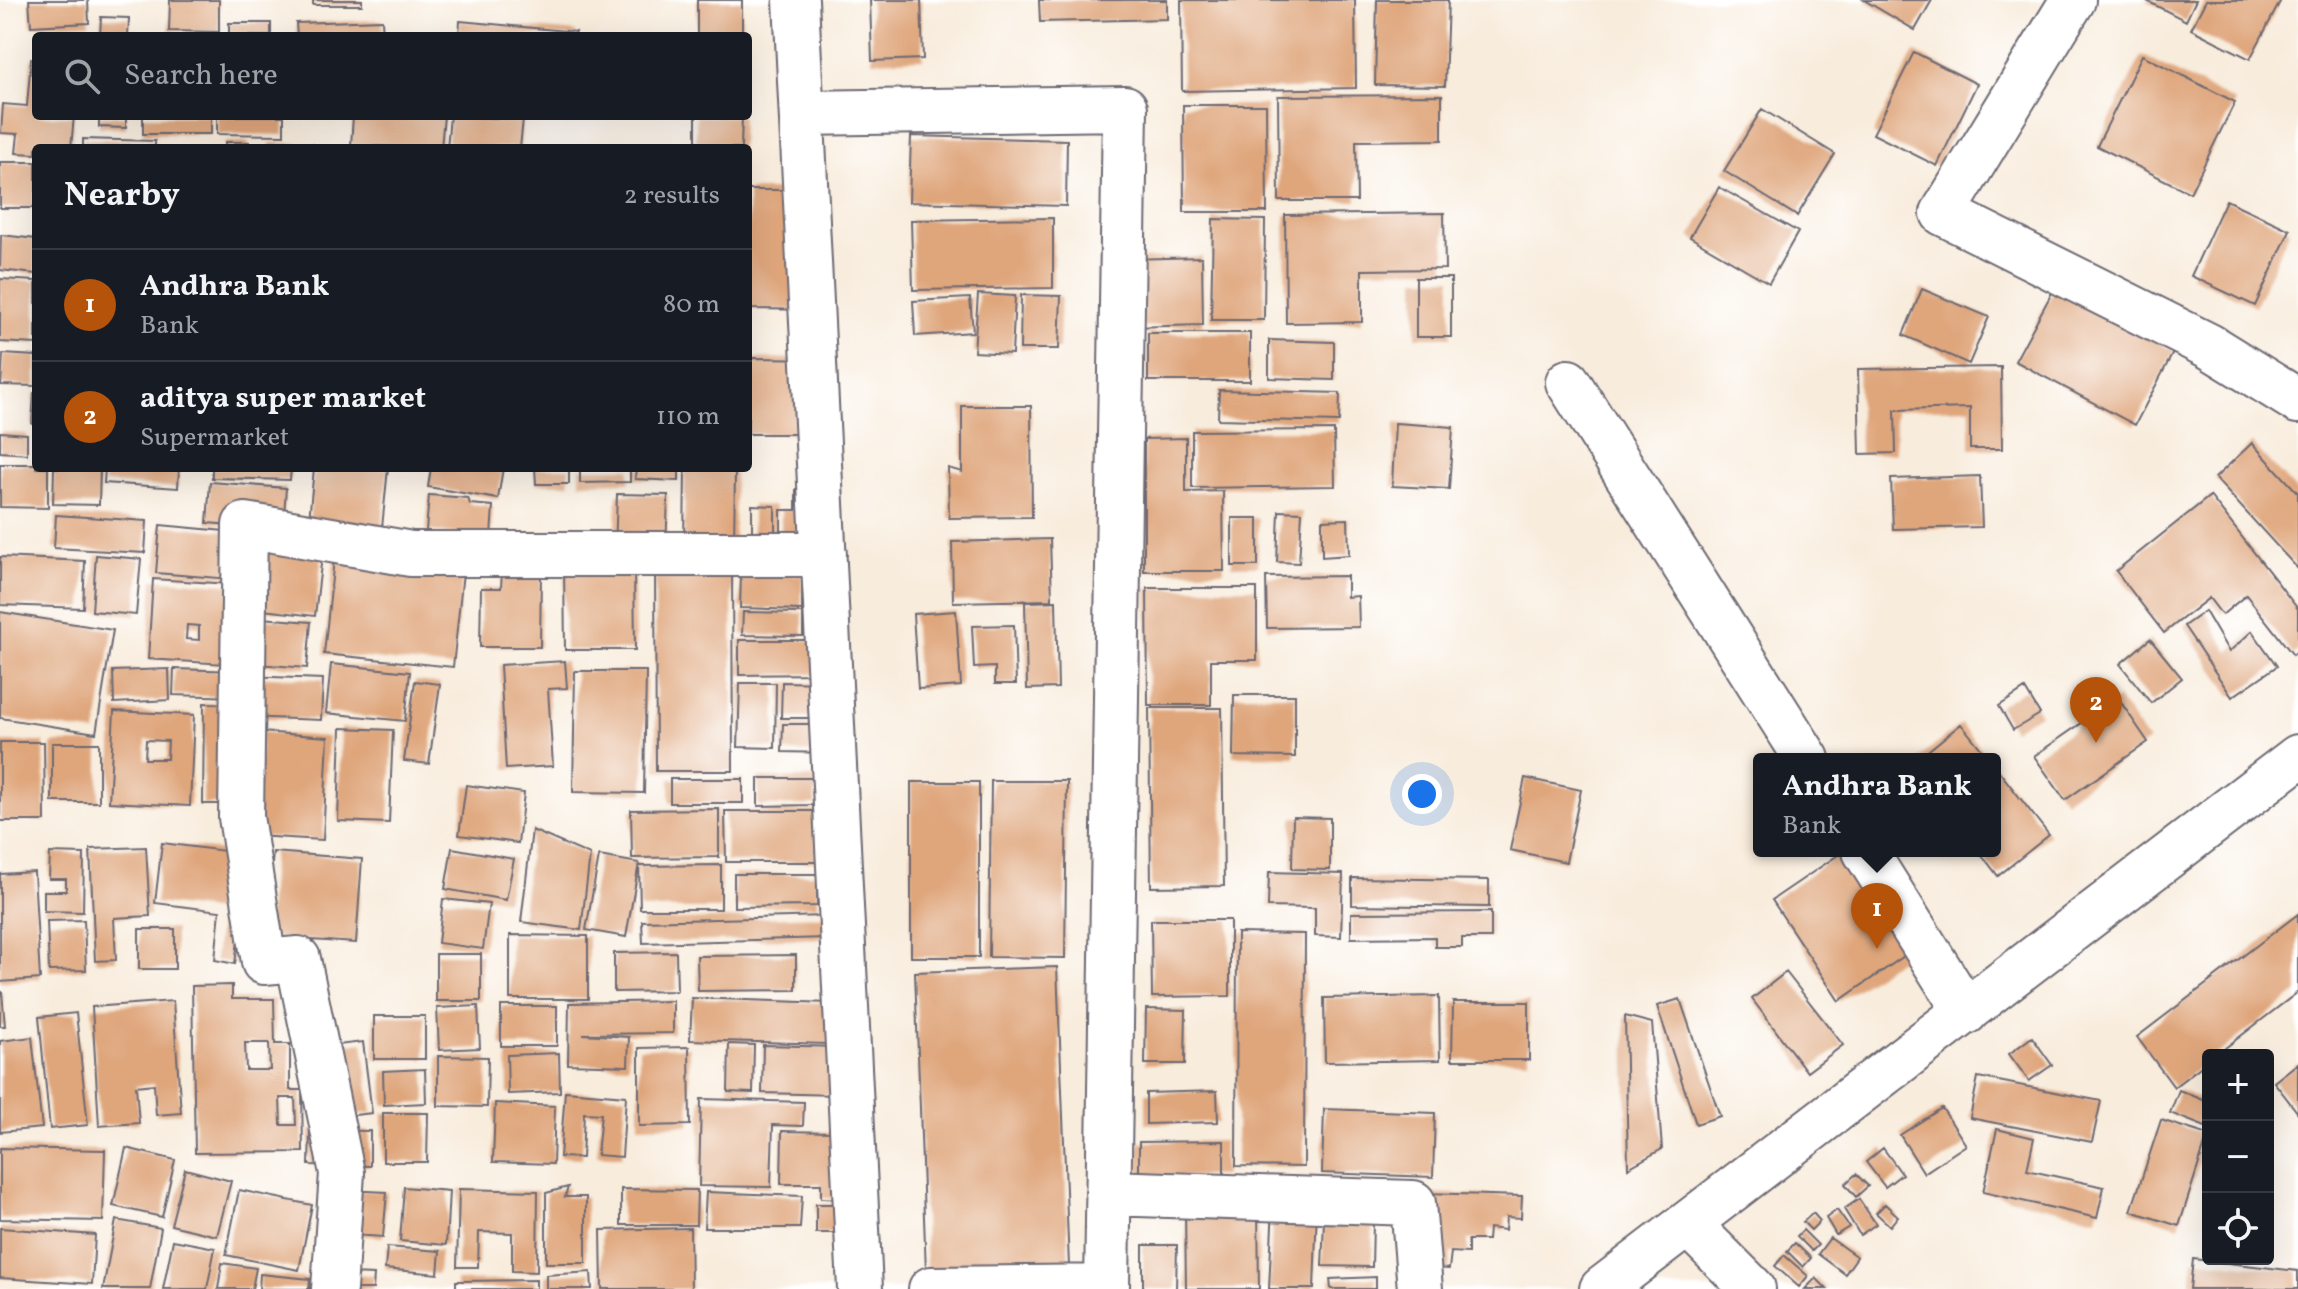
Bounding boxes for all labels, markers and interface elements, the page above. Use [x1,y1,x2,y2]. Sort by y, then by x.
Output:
search box [32,32,752,120]
icon: search [60,54,104,98]
text: Search here [124,55,278,97]
text: Nearby [64,173,180,220]
text: 2 results [624,178,720,214]
text: Andhra Bank [140,266,329,308]
text: 1 [85,287,95,323]
text: 80 m [663,287,720,323]
text: Bank [140,308,199,344]
text: aditya super market [140,378,426,420]
text: 2 [83,399,97,435]
text: 110 m [656,399,720,435]
text: Supermarket [140,420,289,456]
pin: 2 [2070,677,2122,743]
popup [1753,753,2001,857]
text: Andhra Bank [1782,766,1972,808]
your location [1402,774,1442,814]
text: Bank [1782,808,1841,844]
pin: 1 [1851,883,1903,949]
map controls [2202,1049,2274,1265]
button: + [2202,1049,2274,1121]
button: − [2202,1121,2274,1193]
button: locate [2202,1193,2274,1265]

